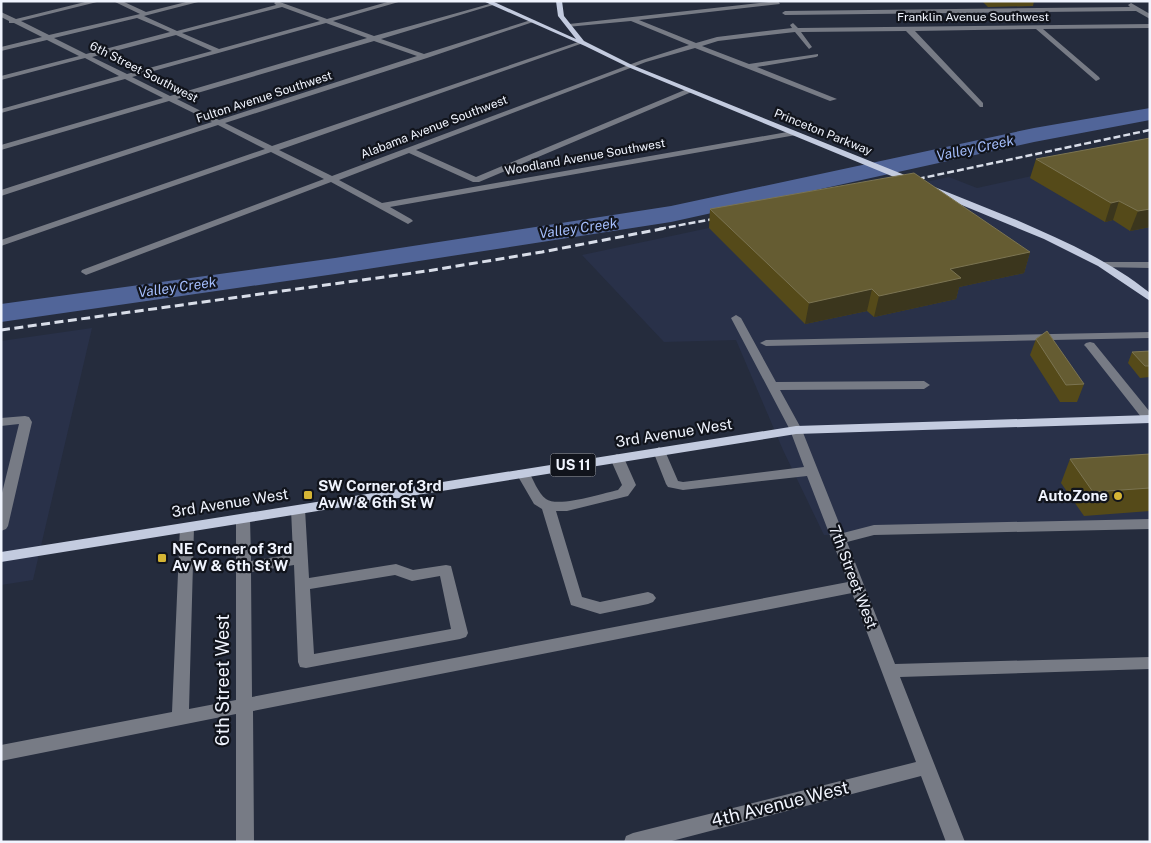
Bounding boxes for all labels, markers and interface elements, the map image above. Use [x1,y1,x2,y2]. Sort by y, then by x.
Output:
street label: Franklin Avenue Southwest [897,10,1049,24]
street label: 6th Street Southwest [87,39,201,106]
street label: Fulton Avenue Southwest [194,68,334,126]
street label: Alabama Avenue Southwest [359,92,510,162]
street label: Princeton Parkway [772,106,874,158]
water label: Valley Creek [935,132,1016,164]
street label: Woodland Avenue Southwest [504,136,667,178]
water label: Valley Creek [538,215,619,241]
water label: Valley Creek [137,274,218,300]
street label: 3rd Avenue West [614,415,734,450]
road number: US 11 [550,454,596,476]
place label: SW Corner of 3rd Av W & 6th St W [318,477,442,511]
street label: 3rd Avenue West [170,485,290,520]
place label: AutoZone [1038,487,1108,504]
marker: SW Corner of 3rd Av W & 6th St W [302,489,314,501]
marker: AutoZone [1112,490,1124,502]
street label: 7th Street West [826,523,881,631]
place label: NE Corner of 3rd Av W & 6th St W [172,540,292,574]
marker: NE Corner of 3rd Av W & 6th St W [156,552,168,564]
street label: 6th Street West [212,614,233,746]
street label: 4th Avenue West [709,776,851,831]

